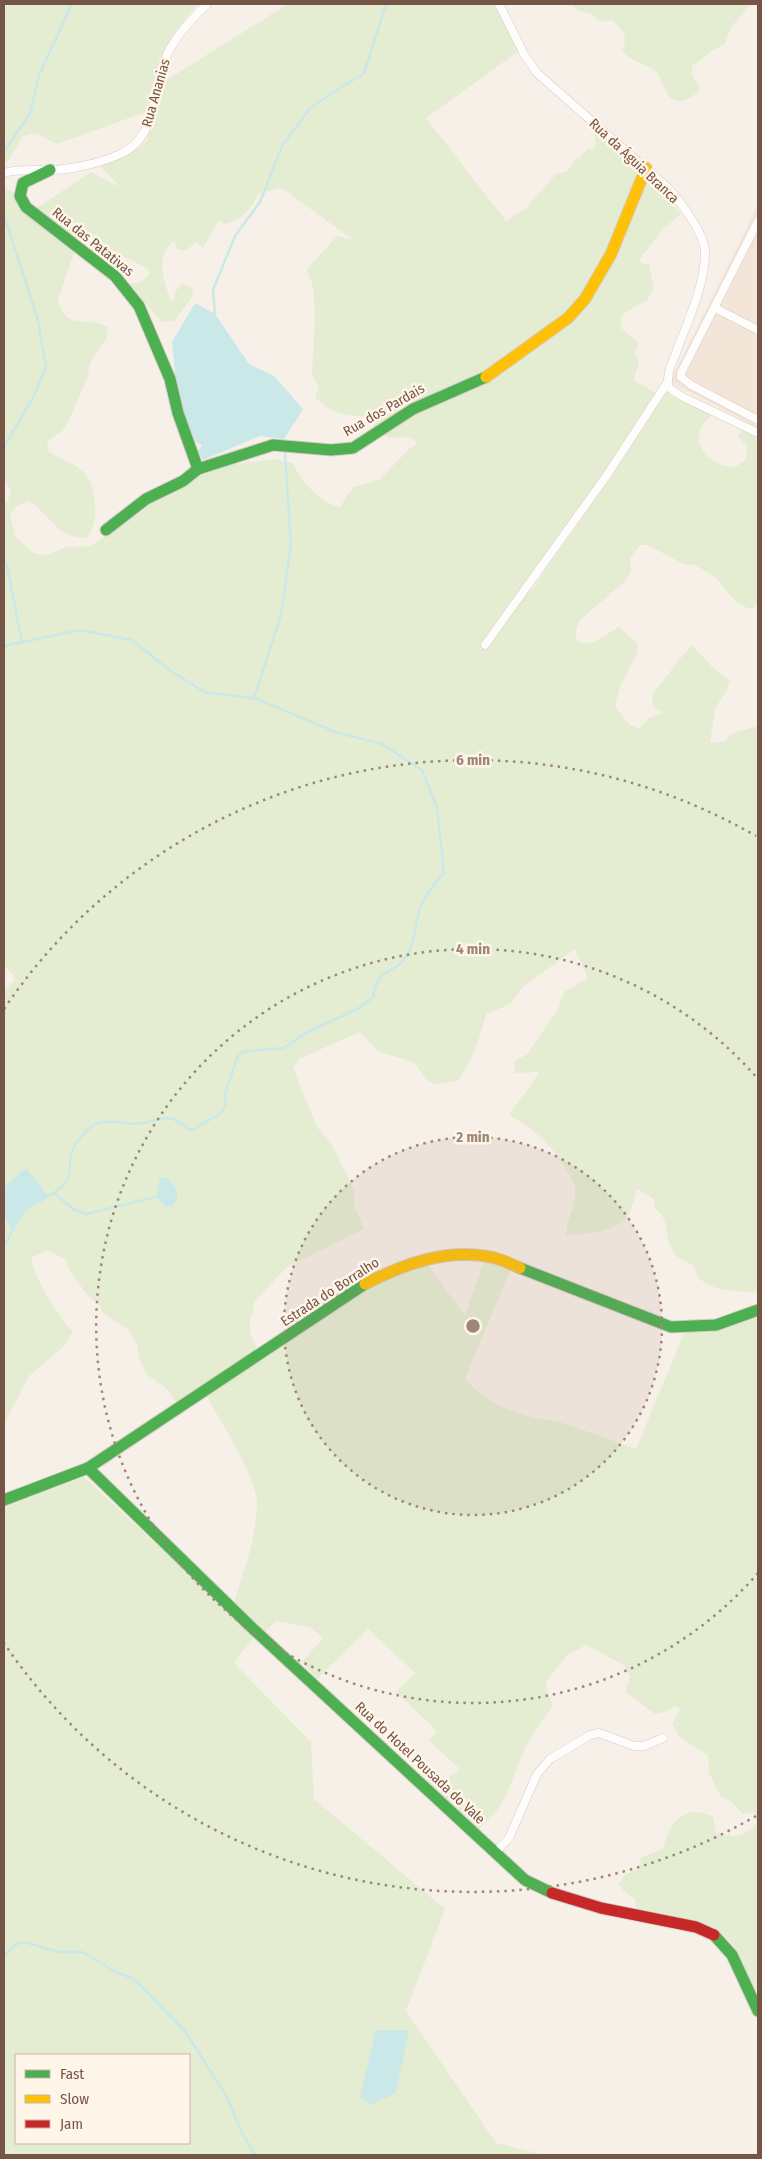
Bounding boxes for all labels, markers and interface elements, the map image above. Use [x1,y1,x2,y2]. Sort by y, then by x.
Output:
street label: Rua Ananias [138,57,174,129]
street label: Rua da Águia Branca [586,114,683,207]
street label: Rua das Patativas [49,204,137,280]
street label: Rua dos Pardais [340,380,428,440]
text: 6 min [456,751,490,769]
text: 4 min [456,940,490,958]
text: 2 min [455,1128,490,1146]
street label: Estrada do Borralho [278,1254,382,1330]
centre of rings [464,1317,482,1335]
street label: Rua do Hotel Pousada do Vale [352,1698,489,1828]
legend [15,2054,190,2144]
text: Fast [60,2065,84,2083]
text: Slow [60,2090,89,2108]
text: Jam [60,2115,83,2133]

